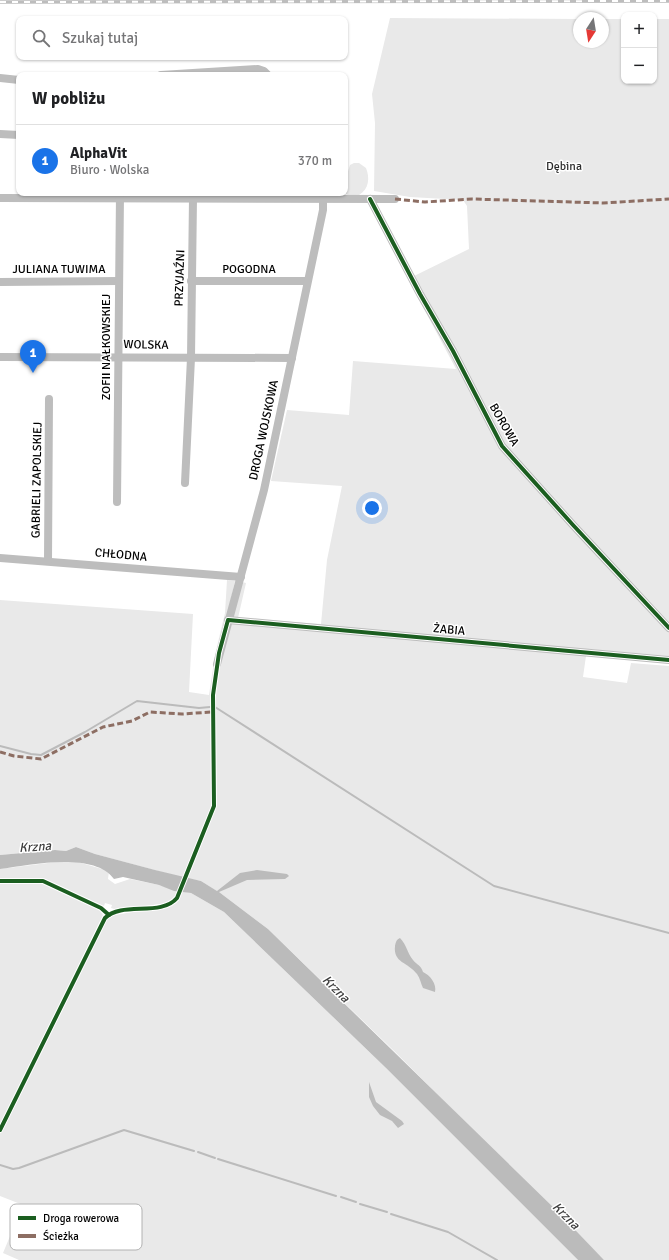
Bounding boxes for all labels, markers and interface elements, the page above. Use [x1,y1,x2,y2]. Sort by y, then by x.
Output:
north arrow [573,12,609,48]
map controls [621,12,657,84]
button: + [621,12,657,48]
search box [16,16,348,60]
icon: search [30,27,52,49]
text: Szukaj tutaj [62,29,138,47]
button: − [621,48,657,84]
text: W pobliżu [32,88,105,109]
text: AlphaVit [70,144,127,162]
text: 1 [41,153,49,169]
text: 370 m [298,153,332,169]
park label: Dębina [546,159,582,174]
text: Biuro · Wolska [70,162,149,178]
street label: PRZYJAŹNI [172,249,188,307]
street label: JULIANA TUWIMA [12,262,106,277]
street label: POGODNA [222,262,276,277]
street label: ZOFII NAŁKOWSKIEJ [99,294,114,400]
street label: WOLSKA [123,337,169,353]
pin: 1 [20,340,46,373]
street label: DROGA WOJSKOWA [246,378,282,482]
street label: BOROWA [486,401,523,450]
street label: GABRIELI ZAPOLSKIEJ [28,422,46,538]
your location [362,498,382,518]
street label: CHŁODNA [94,545,148,565]
street label: ŻABIA [432,621,466,639]
water label: Krzna [18,838,52,856]
water label: Krzna [319,972,353,1006]
water label: Krzna [549,1199,583,1233]
legend [10,1204,142,1250]
text: Droga rowerowa [43,1212,120,1225]
text: Ścieżka [43,1229,79,1243]

